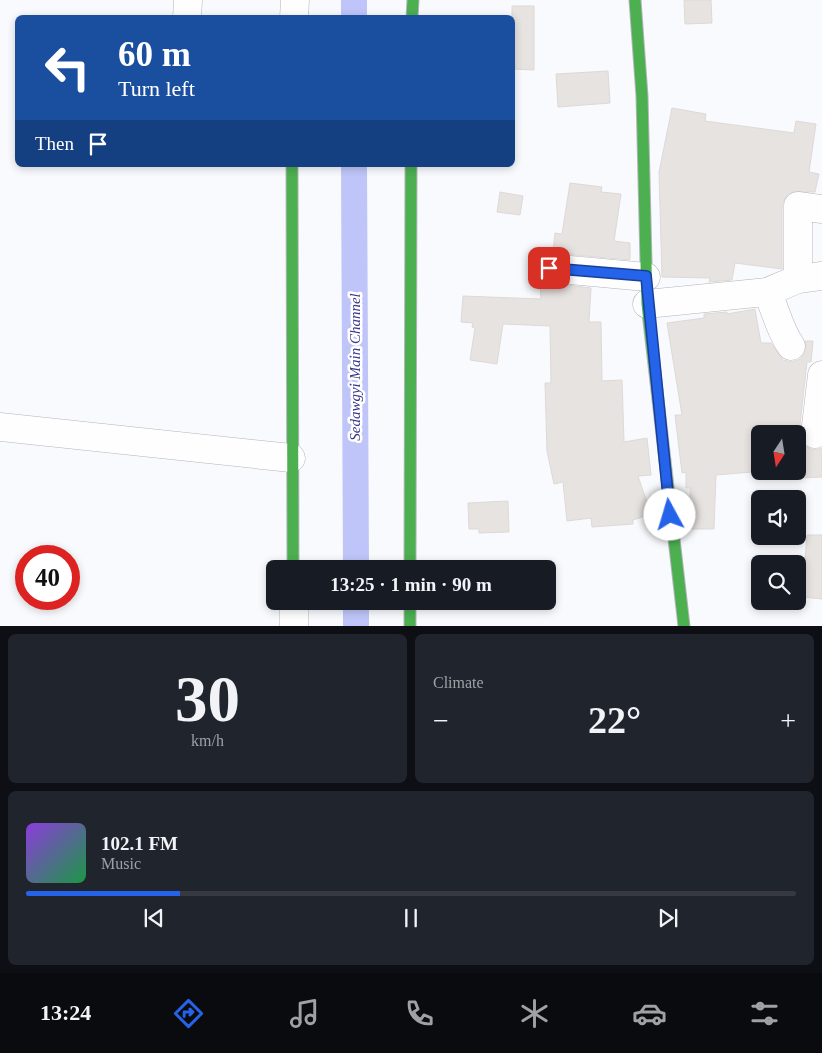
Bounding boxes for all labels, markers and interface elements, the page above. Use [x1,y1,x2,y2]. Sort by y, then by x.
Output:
icon: left [35,35,100,100]
text: 60 m [118,35,191,74]
text: Turn left [118,76,195,101]
icon: arrive [84,130,112,158]
text: Then [35,133,74,154]
pin [528,247,570,289]
icon: arrive [535,254,563,282]
water label: Sedawgyi Main Channel [347,293,363,441]
north arrow [751,425,806,480]
map controls [751,425,806,610]
position arrow [643,488,695,540]
button: sound [751,490,806,545]
speed limit sign: 40 [15,545,80,610]
button: search [751,555,806,610]
text: 13:25 · 1 min · 90 m [330,574,492,595]
text: 30 [175,663,240,735]
text: Climate [433,674,484,691]
text: 22° [588,699,641,741]
text: − [433,705,449,736]
text: + [780,705,796,736]
text: km/h [191,732,224,749]
text: 102.1 FM [101,833,178,854]
text: Music [101,855,141,872]
icon: previous [140,904,168,932]
icon: pause [397,904,425,932]
icon: next [654,904,682,932]
icon: directions [171,996,206,1031]
icon: music [287,996,322,1031]
icon: phone [402,996,437,1031]
icon: climate [517,996,552,1031]
icon: car [632,996,667,1031]
icon: filters [747,996,782,1031]
text: 13:24 [40,1000,91,1025]

